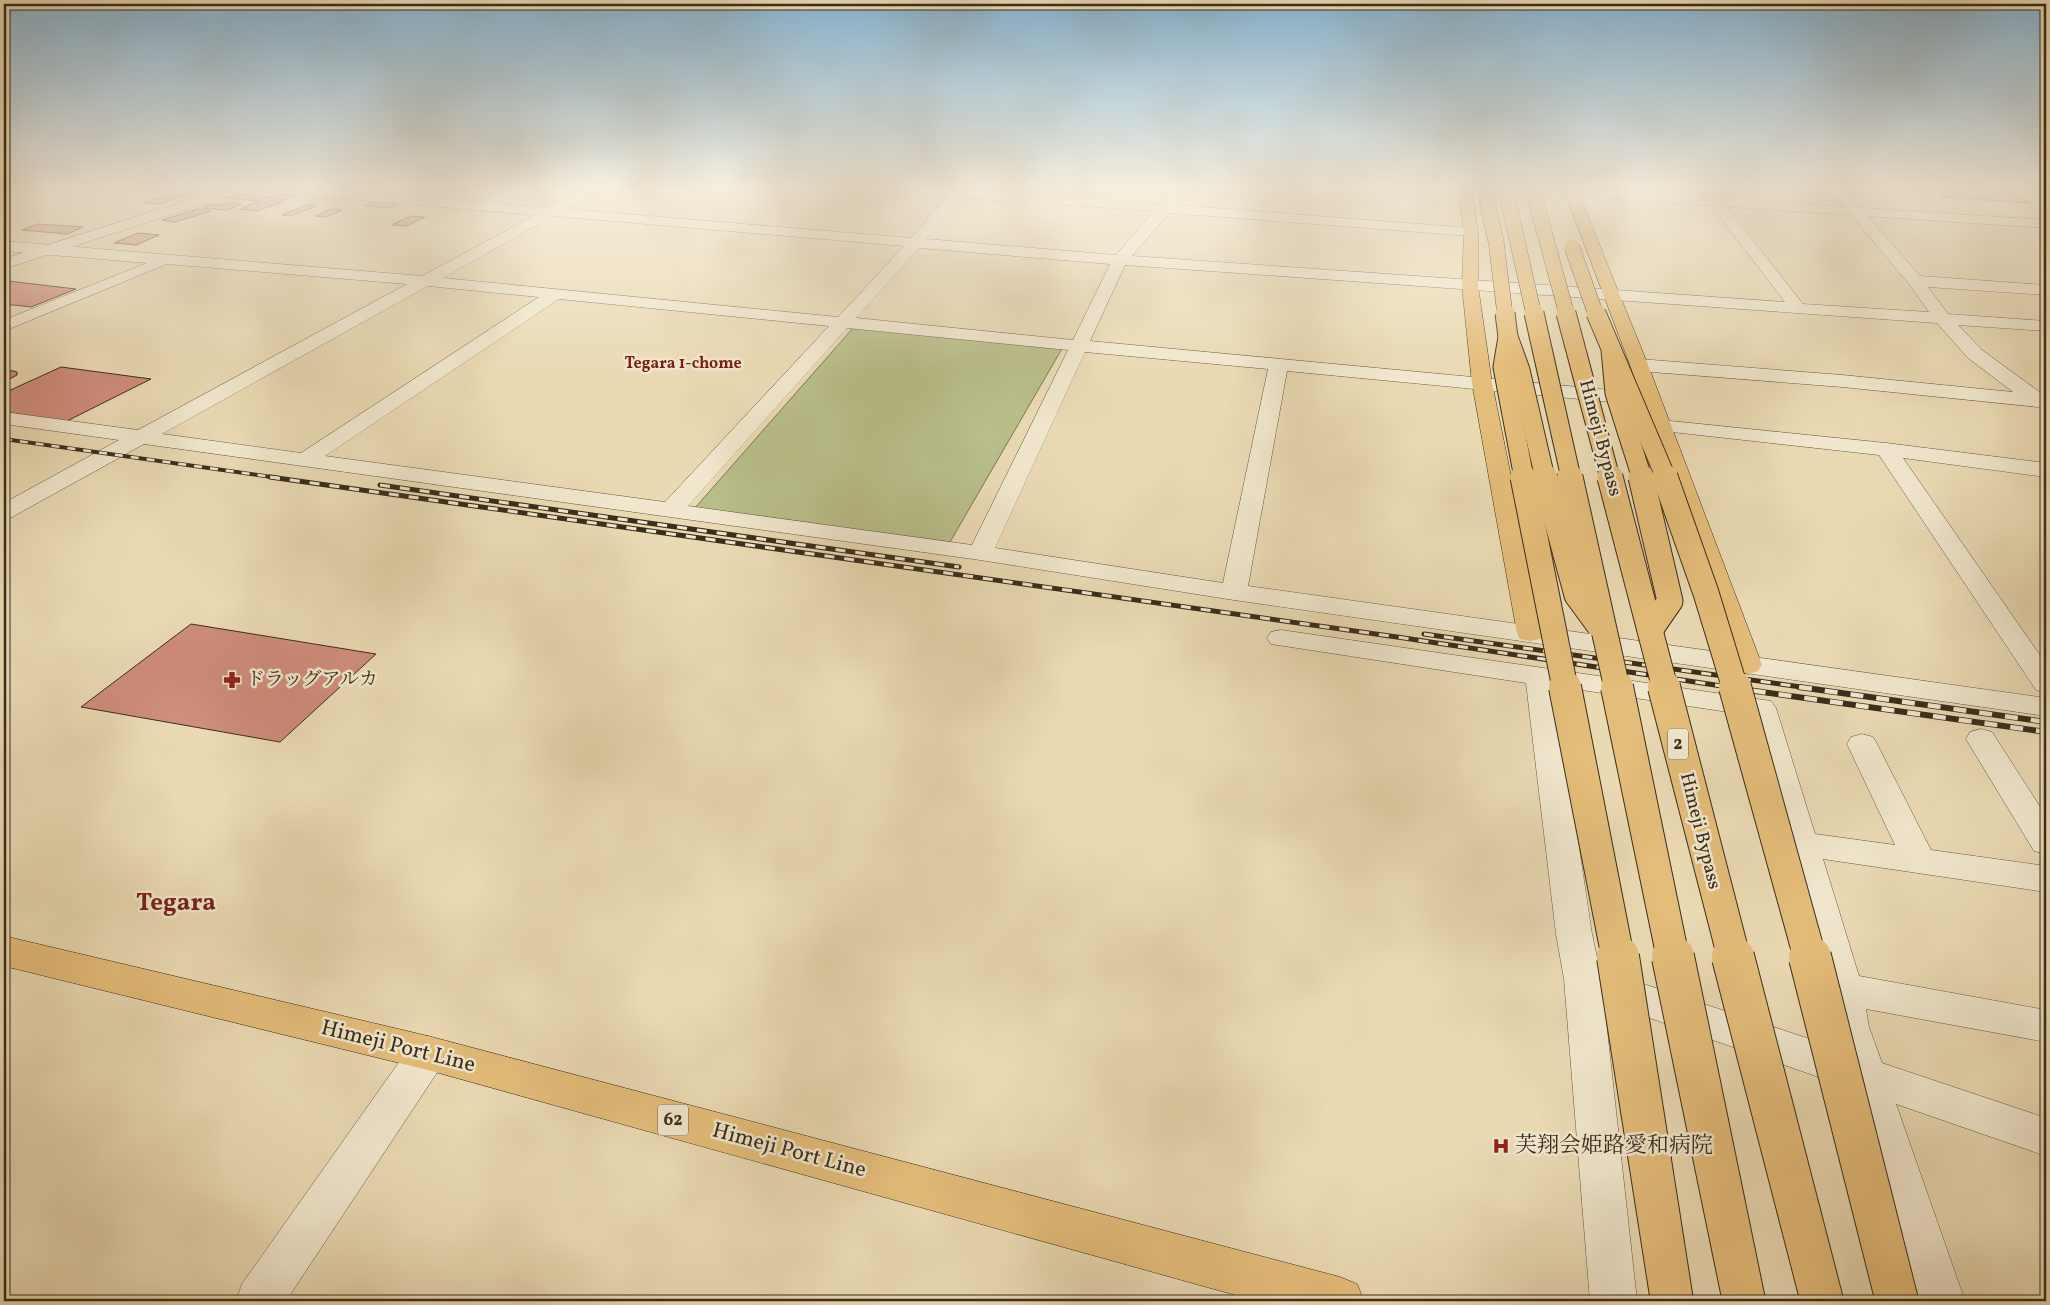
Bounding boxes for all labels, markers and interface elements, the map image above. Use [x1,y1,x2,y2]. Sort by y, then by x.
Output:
district label: Tegara 1-chome [624,353,742,375]
street label: Himeji Bypass [1572,377,1628,499]
place label: ドラッグアルカ [246,667,378,693]
pharmacy icon: ドラッグアルカ [222,670,242,690]
road number: 2 [1668,729,1688,760]
street label: Himeji Bypass [1673,770,1727,892]
district label: Tegara [136,886,216,921]
street label: Himeji Port Line [317,1013,479,1081]
road number: 62 [658,1104,688,1136]
street label: Himeji Port Line [709,1116,869,1186]
place label: 芙翔会姫路愛和病院 [1515,1131,1713,1162]
hospital icon: 芙翔会姫路愛和病院 [1491,1136,1511,1156]

